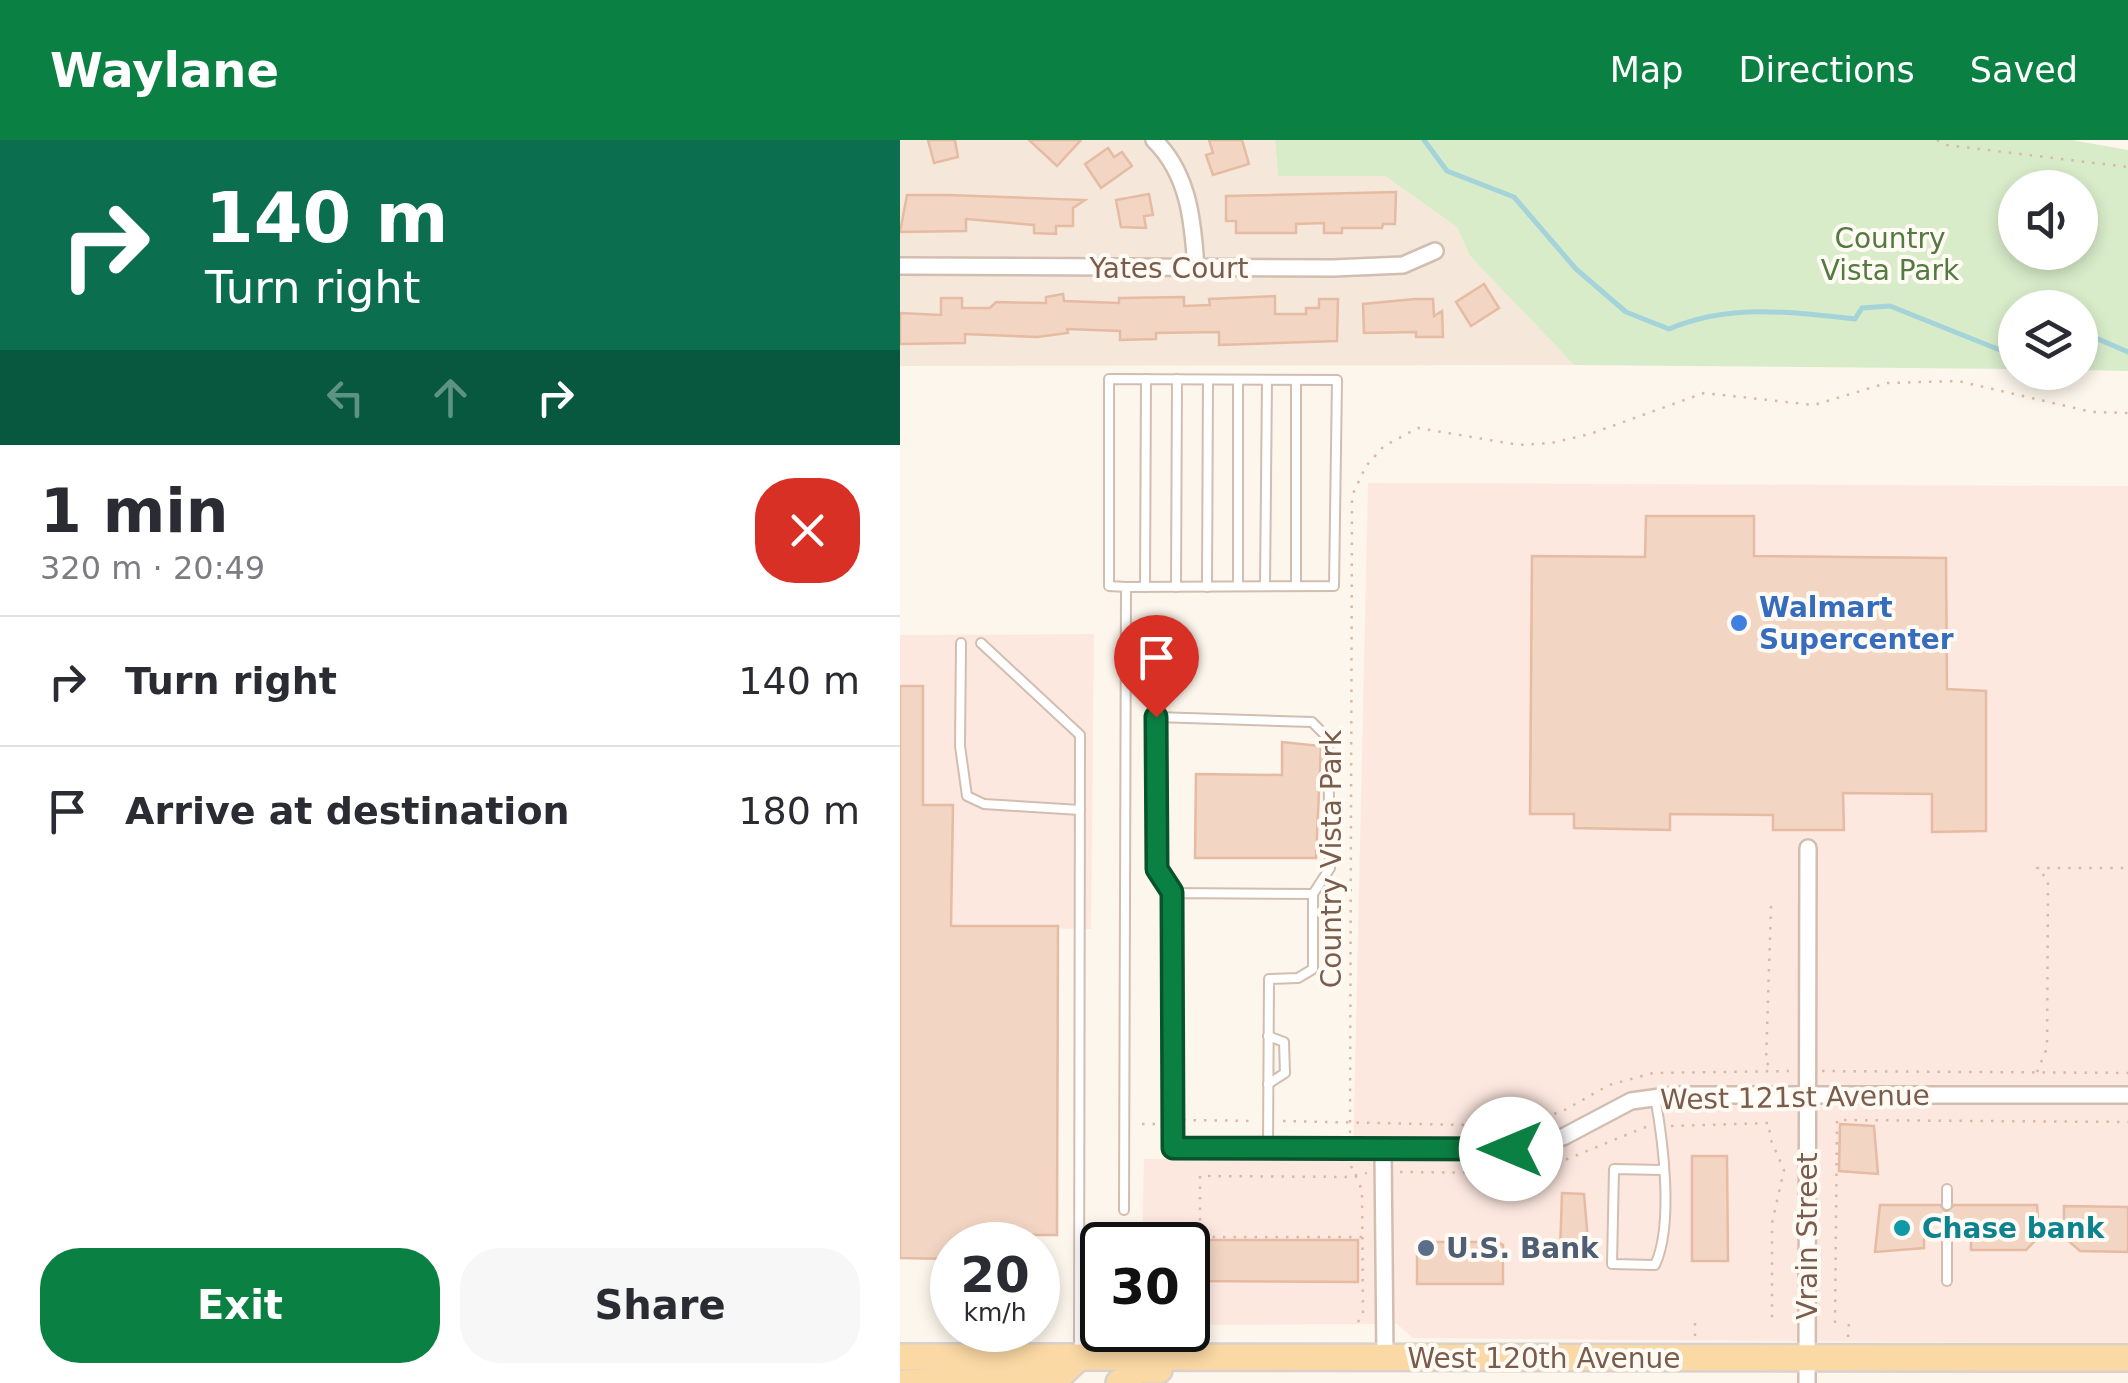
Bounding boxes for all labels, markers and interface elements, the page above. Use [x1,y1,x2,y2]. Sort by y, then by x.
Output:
text: Waylane [50,42,279,98]
text: Map [1610,50,1684,90]
text: Directions [1739,50,1915,90]
text: Saved [1970,50,2078,90]
map controls [1998,170,2098,390]
button: sound [1998,170,2098,270]
text: 140 m [205,177,448,259]
icon: right [40,180,170,310]
park label: Country Vista Park [1821,222,1960,287]
street label: Yates Court [1088,252,1249,285]
text: Turn right [205,261,420,314]
button: layers [1998,290,2098,390]
icon: left [318,370,373,425]
icon: ahead [423,370,478,425]
icon: right [528,370,583,425]
text: 1 min [40,476,228,546]
button: close [755,478,860,583]
text: 320 m · 20:49 [40,549,265,587]
place label: Walmart Supercenter [1759,591,1954,656]
marker: Walmart Supercenter [1728,612,1750,634]
pin [1114,615,1199,718]
icon: arrive [1129,630,1184,685]
icon: right [40,654,95,709]
text: Turn right [125,659,337,703]
text: 140 m [738,659,860,703]
street label: Country Vista Park [1315,729,1348,988]
icon: arrive [40,784,95,839]
text: Arrive at destination [125,789,570,833]
text: 180 m [738,789,860,833]
street label: West 121st Avenue [1660,1079,1930,1116]
position arrow [1459,1097,1563,1201]
street label: Vrain Street [1791,1152,1824,1320]
place label: Chase bank [1922,1212,2106,1245]
marker: Chase bank [1891,1217,1913,1239]
speed limit sign: 30 [1080,1222,1210,1352]
place label: U.S. Bank [1446,1232,1600,1265]
marker: U.S. Bank [1415,1237,1437,1259]
text: 20 [960,1246,1030,1304]
button: Exit [40,1248,440,1363]
button: Share [460,1248,860,1363]
text: km/h [963,1298,1027,1327]
street label: West 120th Avenue [1408,1342,1680,1375]

